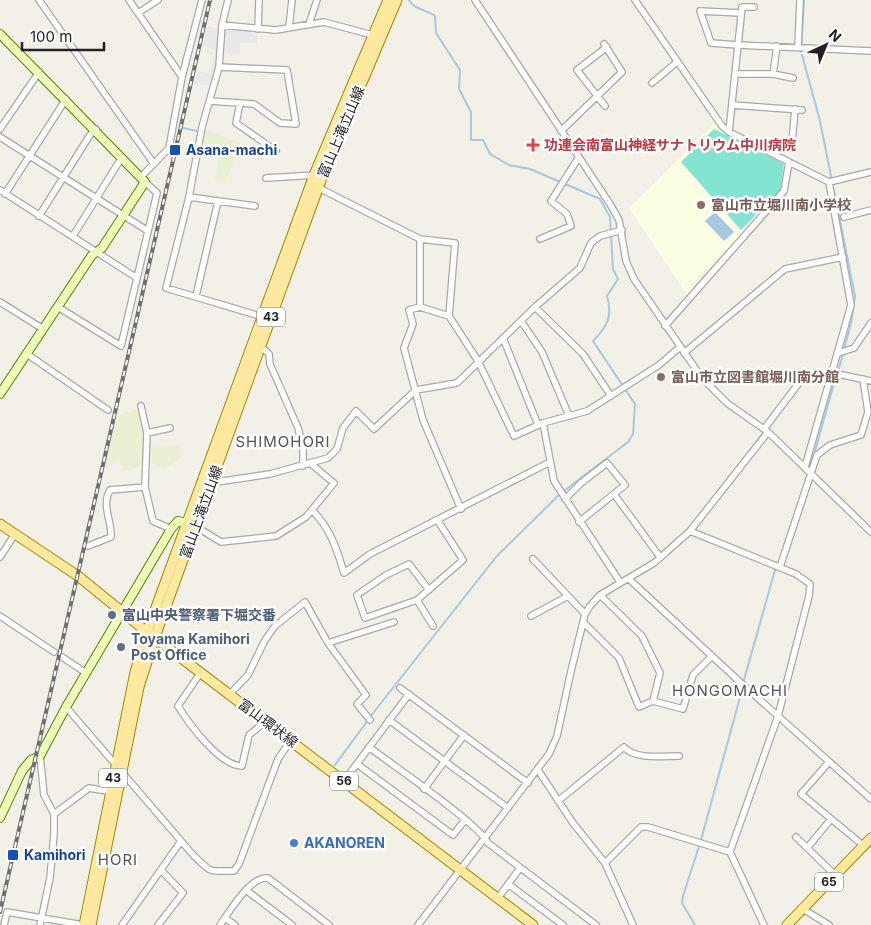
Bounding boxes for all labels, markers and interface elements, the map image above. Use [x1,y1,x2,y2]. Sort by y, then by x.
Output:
scale bar [22,20,105,52]
north arrow [801,20,851,70]
text: N [826,25,845,45]
text: 100 m [30,27,72,46]
street label: 富山上滝立山線 [314,83,368,180]
place label: 功連会南富山神経サナトリウム中川病院 [544,136,796,153]
marker: 功連会南富山神経サナトリウム中川病院 [526,138,540,152]
place label: Asana-machi [186,141,278,158]
marker: Asana-machi [168,143,182,157]
place label: 富山市立堀川南小学校 [711,196,851,213]
marker: 富山市立堀川南小学校 [695,199,707,211]
road number: 43 [257,308,285,326]
place label: 富山市立図書館堀川南分館 [671,368,839,385]
marker: 富山市立図書館堀川南分館 [655,371,667,383]
district label: SHIMOHORI [235,432,331,451]
street label: 富山上滝立山線 [176,463,225,561]
place label: 富山中央警察署下堀交番 [122,606,276,623]
marker: 富山中央警察署下堀交番 [106,609,118,621]
place label: Toyama Kamihori Post Office [131,630,250,663]
marker: Toyama Kamihori Post Office [115,641,127,653]
district label: HONGOMACHI [672,681,788,700]
street label: 富山環状線 [235,695,301,750]
road number: 43 [99,768,127,788]
road number: 56 [330,771,358,790]
place label: AKANOREN [304,834,385,851]
marker: AKANOREN [288,837,300,849]
place label: Kamihori [24,846,86,863]
marker: Kamihori [6,848,20,862]
district label: HORI [98,850,138,869]
road number: 65 [815,872,843,892]

